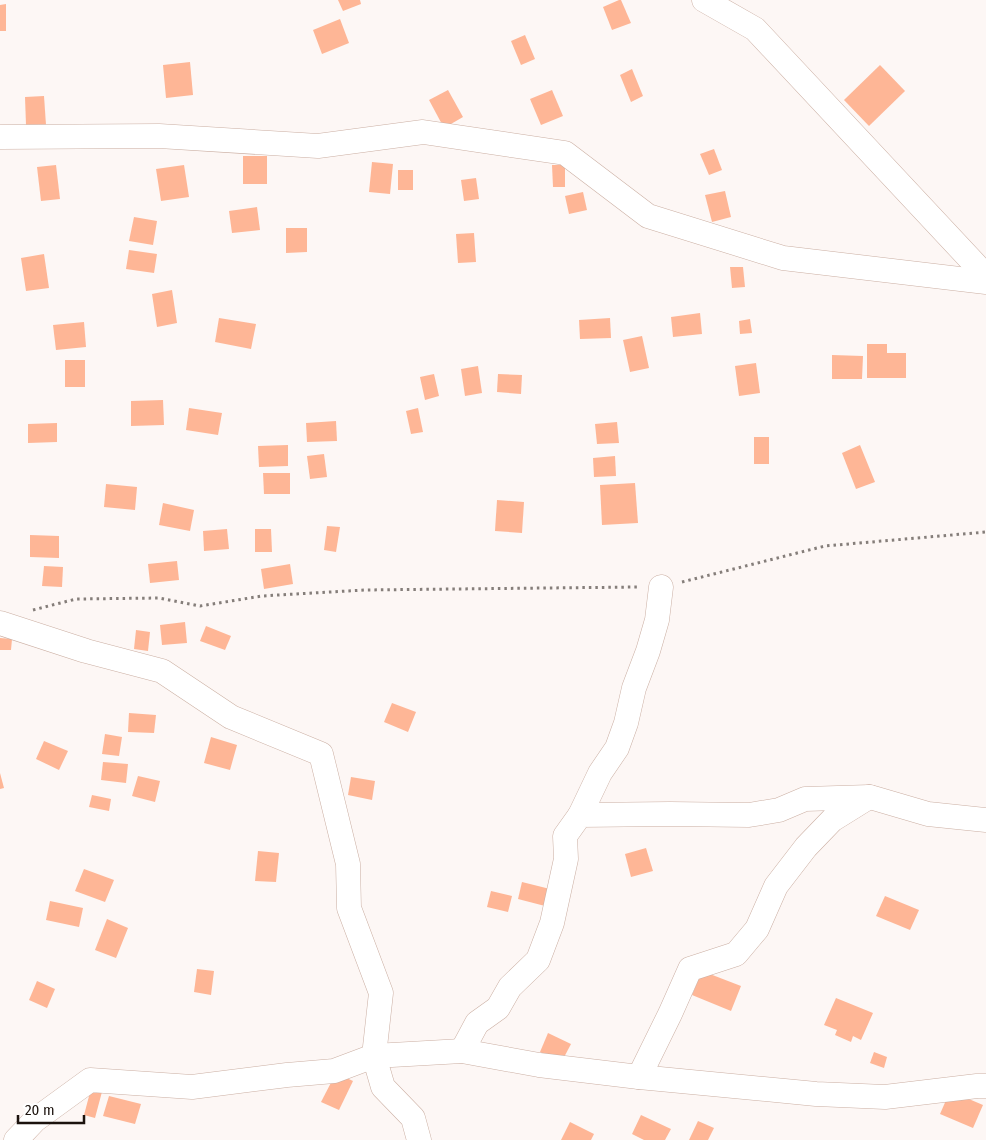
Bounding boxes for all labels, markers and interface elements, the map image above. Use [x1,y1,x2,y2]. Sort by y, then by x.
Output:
scale bar [18,1092,84,1124]
text: 20 m [25,1101,55,1119]

